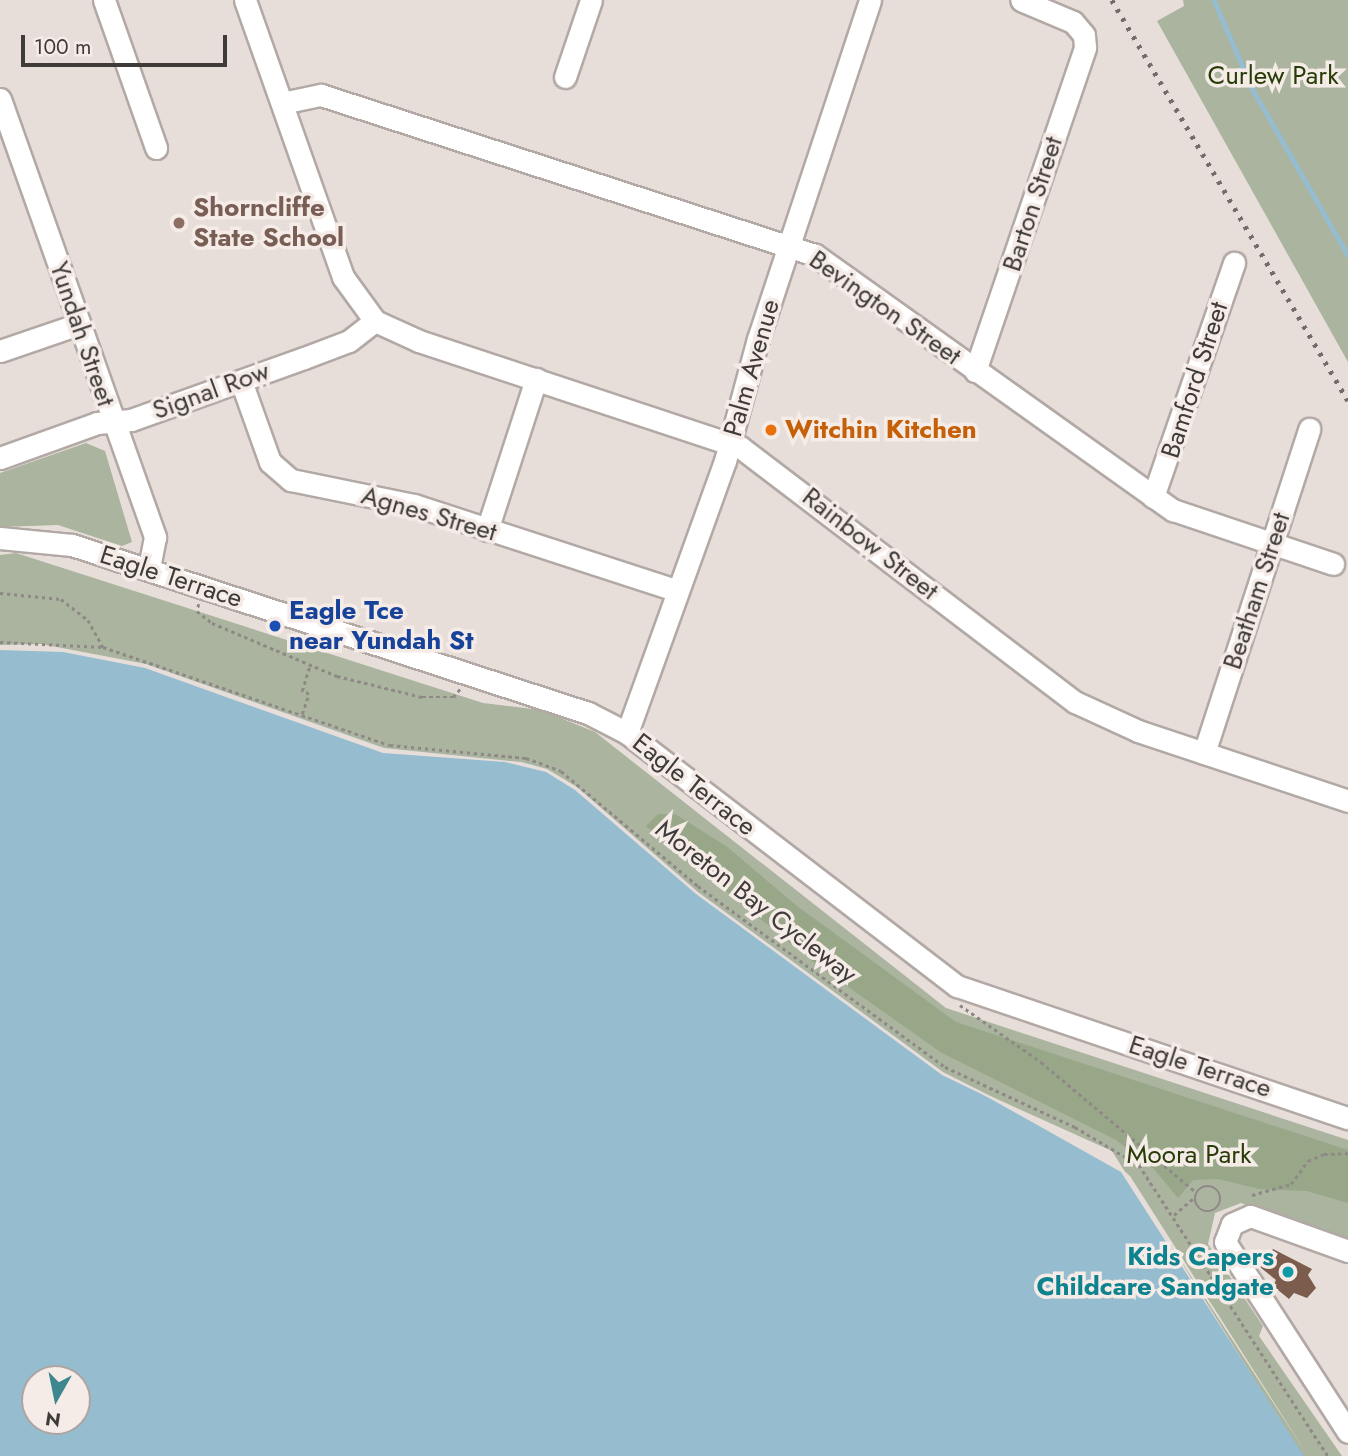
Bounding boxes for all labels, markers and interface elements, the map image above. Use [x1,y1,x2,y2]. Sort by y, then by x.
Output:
scale bar [24,21,231,65]
text: 100 m [34,32,91,62]
park label: Curlew Park [1207,60,1339,92]
street label: Barton Street [997,133,1069,275]
place label: Shorncliffe State School [193,192,344,254]
marker: Shorncliffe State School [171,215,187,231]
street label: Bevington Street [803,244,967,372]
street label: Yundah Street [43,258,121,410]
street label: Palm Avenue [718,296,786,440]
street label: Bamford Street [1155,298,1235,462]
street label: Signal Row [148,356,274,426]
place label: Witchin Kitchen [785,414,977,446]
marker: Witchin Kitchen [763,422,779,438]
street label: Agnes Street [358,480,500,548]
street label: Rainbow Street [796,481,944,607]
street label: Beatham Street [1217,509,1297,673]
street label: Eagle Terrace [96,539,246,615]
place label: Eagle Tce near Yundah St [289,595,473,656]
marker: Eagle Tce near Yundah St [267,618,283,634]
street label: Eagle Terrace [626,727,762,843]
street label: Moreton Bay Cycleway [649,814,863,990]
street label: Eagle Terrace [1125,1029,1275,1105]
park label: Moora Park [1126,1139,1252,1171]
place label: Kids Capers Childcare Sandgate [1037,1241,1274,1302]
marker: Kids Capers Childcare Sandgate [1280,1264,1296,1280]
north arrow [21,1365,91,1435]
text: N [43,1405,63,1434]

